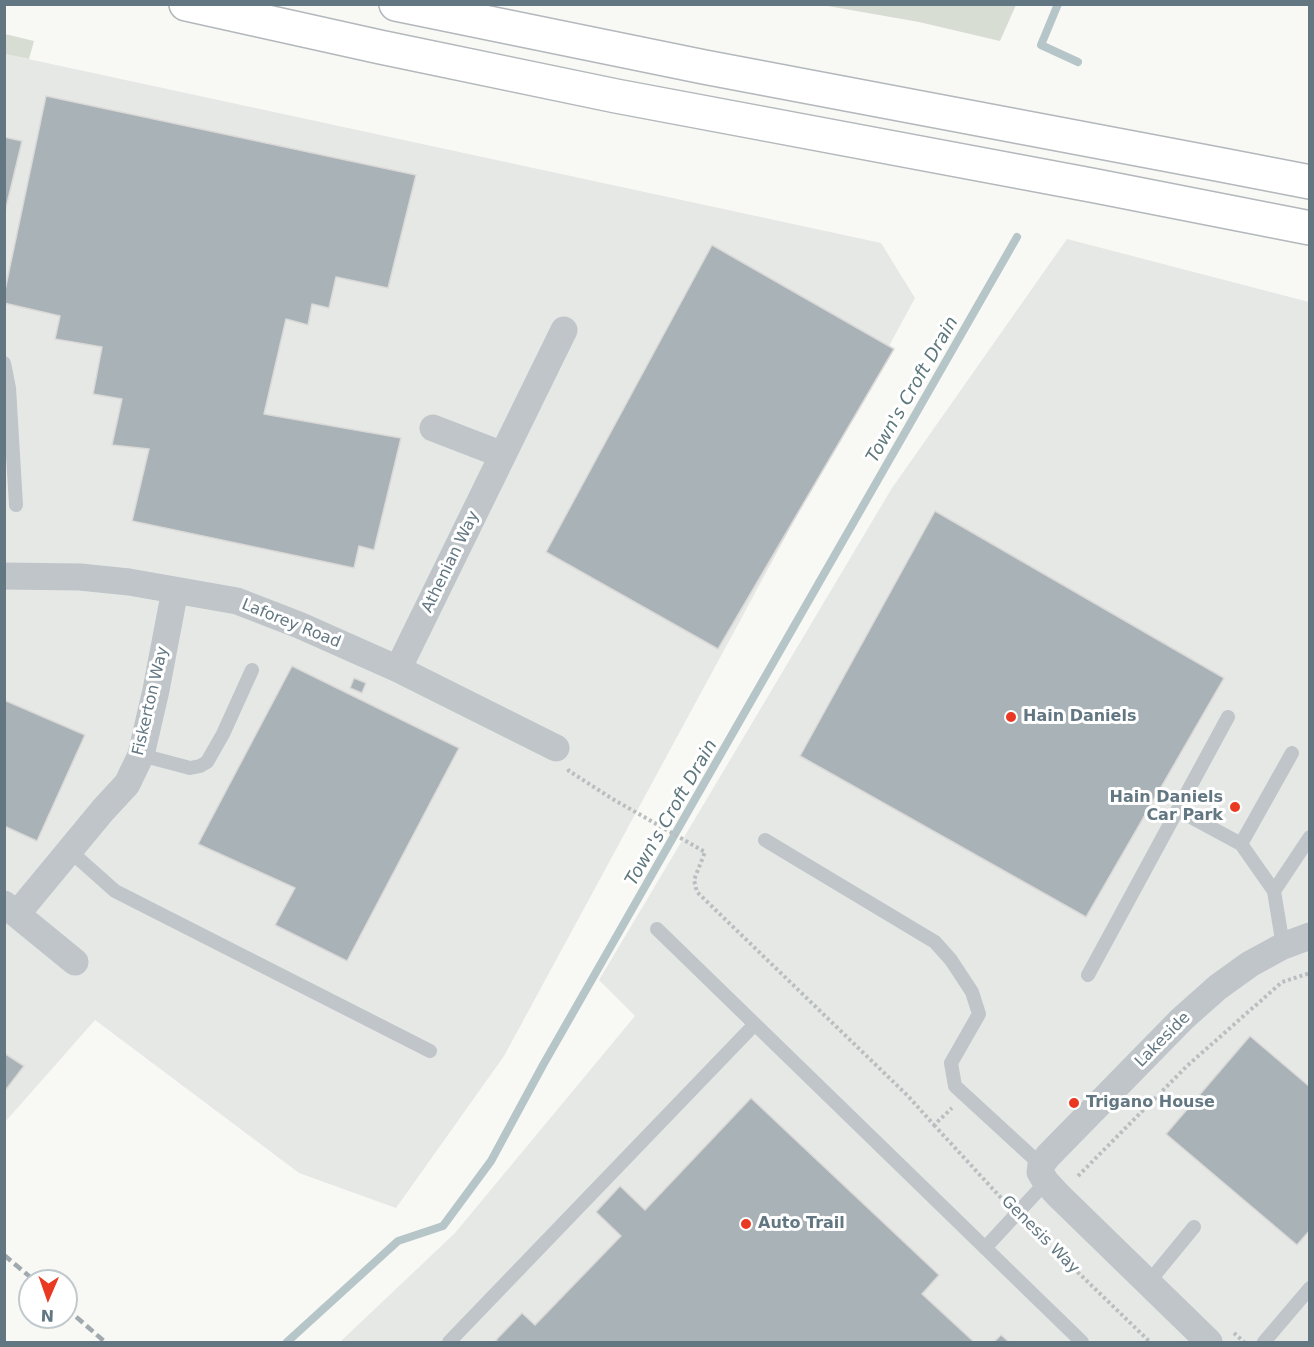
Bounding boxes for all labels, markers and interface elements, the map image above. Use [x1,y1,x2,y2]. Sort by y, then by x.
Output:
water label: Town's Croft Drain [862,313,964,467]
street label: Athenian Way [418,508,484,616]
street label: Laforey Road [239,595,343,653]
street label: Fiskerton Way [129,645,173,757]
place label: Hain Daniels [1023,707,1136,727]
marker: Hain Daniels [1004,710,1018,724]
water label: Town's Croft Drain [621,736,723,890]
place label: Hain Daniels Car Park [1110,788,1223,826]
marker: Hain Daniels Car Park [1228,800,1242,814]
street label: Lakeside [1131,1008,1195,1072]
place label: Trigano House [1086,1093,1215,1113]
marker: Trigano House [1067,1096,1081,1110]
street label: Genesis Way [997,1192,1083,1278]
place label: Auto Trail [758,1214,845,1234]
marker: Auto Trail [739,1217,753,1231]
north arrow [18,1269,78,1329]
text: N [40,1306,54,1325]

